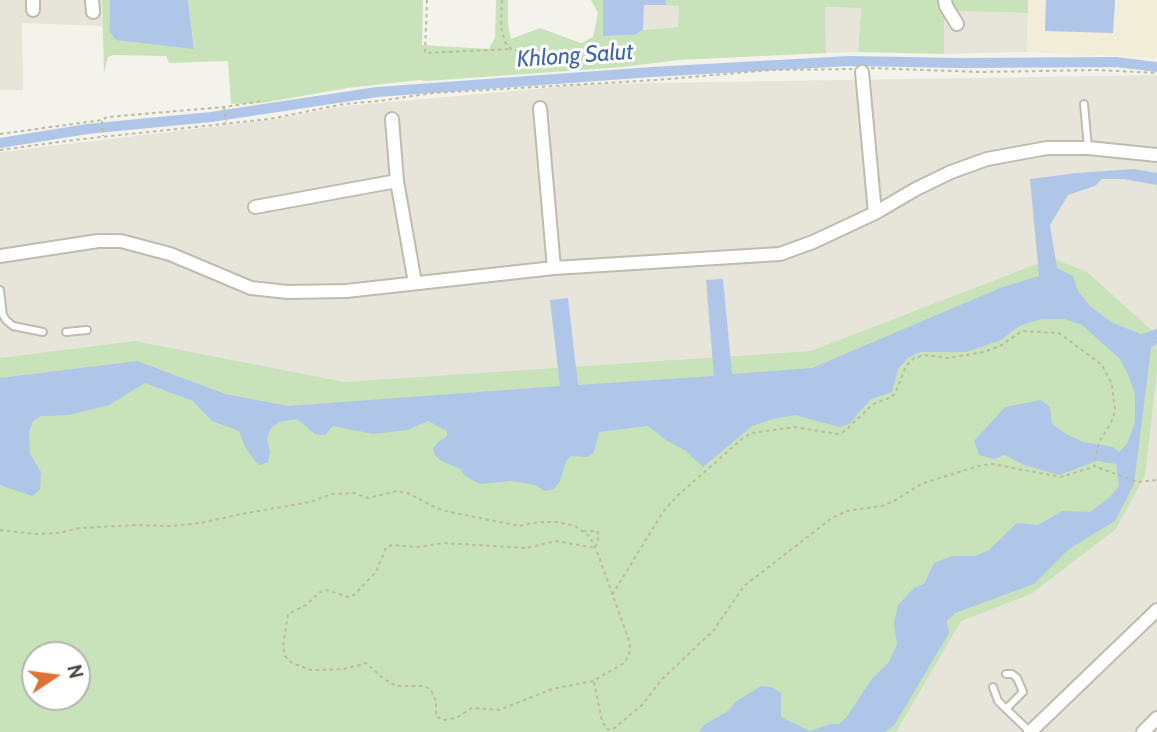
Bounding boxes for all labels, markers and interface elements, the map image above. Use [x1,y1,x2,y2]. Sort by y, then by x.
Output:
water label: Khlong Salut [516,38,634,74]
north arrow [21,641,91,711]
text: N [62,662,88,681]

